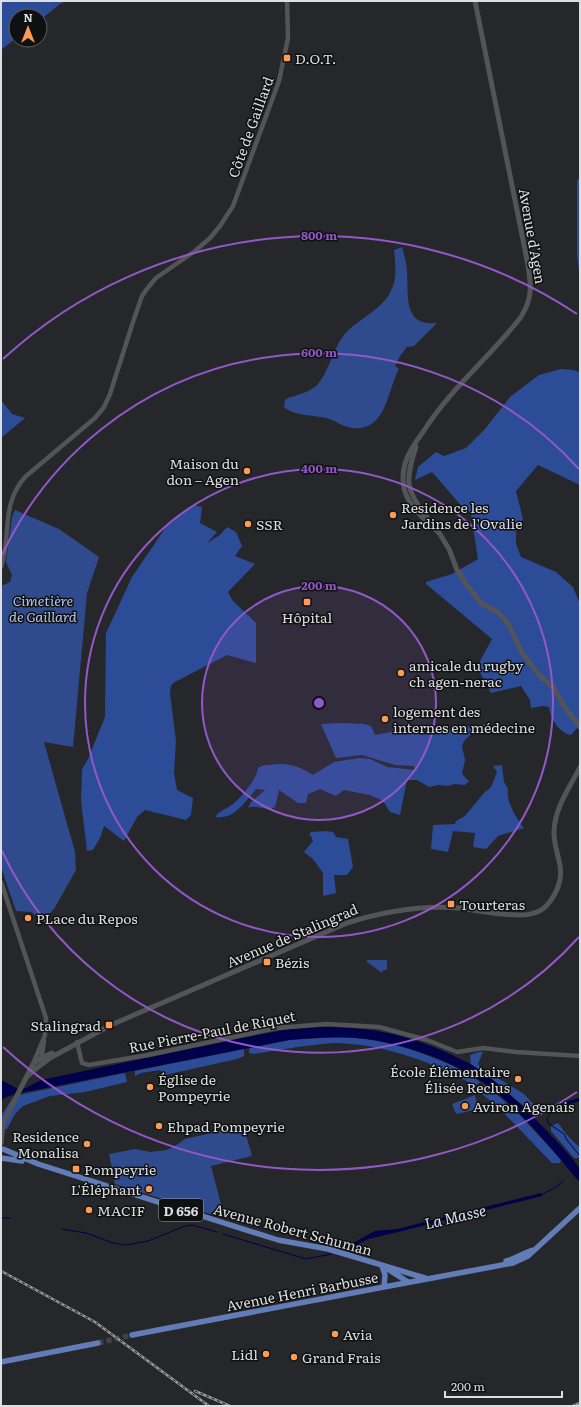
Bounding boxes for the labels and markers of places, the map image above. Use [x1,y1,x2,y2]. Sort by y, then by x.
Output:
place label: D.O.T. [295,48,336,68]
marker: D.O.T. [282,53,292,63]
place label: Maison du don – Agen [166,453,239,489]
marker: Maison du don – Agen [242,466,252,476]
place label: Residence les Jardins de l'Ovalie [401,497,523,533]
marker: Residence les Jardins de l'Ovalie [388,510,398,520]
place label: SSR [256,514,283,534]
marker: SSR [243,519,253,529]
marker: Hôpital [302,597,312,607]
place label: Hôpital [282,607,332,627]
place label: amicale du rugby ch agen-nerac [409,655,524,691]
marker: amicale du rugby ch agen-nerac [396,668,406,678]
centre of rings [312,696,326,710]
place label: logement des internes en médecine [393,701,535,737]
marker: logement des internes en médecine [380,714,390,724]
place label: Tourteras [459,894,525,914]
marker: Tourteras [446,899,456,909]
place label: PLace du Repos [36,908,138,928]
marker: PLace du Repos [23,913,33,923]
place label: Bézis [275,952,309,972]
marker: Bézis [262,957,272,967]
place label: Stalingrad [31,1015,101,1035]
marker: Stalingrad [104,1020,114,1030]
place label: École Élémentaire Élisée Reclus [390,1061,510,1097]
place label: Église de Pompeyrie [158,1069,230,1105]
marker: École Élémentaire Élisée Reclus [513,1074,523,1084]
marker: Église de Pompeyrie [145,1082,155,1092]
place label: Aviron Agenais [473,1096,574,1116]
marker: Aviron Agenais [460,1101,470,1111]
place label: Ehpad Pompeyrie [167,1116,285,1136]
marker: Ehpad Pompeyrie [154,1121,164,1131]
place label: Residence Monalisa [12,1126,79,1162]
marker: Residence Monalisa [82,1139,92,1149]
place label: Pompeyrie [84,1159,156,1179]
marker: Pompeyrie [71,1164,81,1174]
place label: L'Éléphant [71,1179,141,1199]
marker: L'Éléphant [144,1184,154,1194]
place label: MACIF [97,1200,146,1220]
marker: MACIF [84,1205,94,1215]
place label: Avia [343,1324,373,1344]
marker: Avia [330,1329,340,1339]
place label: Lidl [231,1344,258,1364]
place label: Grand Frais [302,1347,381,1367]
marker: Lidl [261,1349,271,1359]
marker: Grand Frais [289,1352,299,1362]

